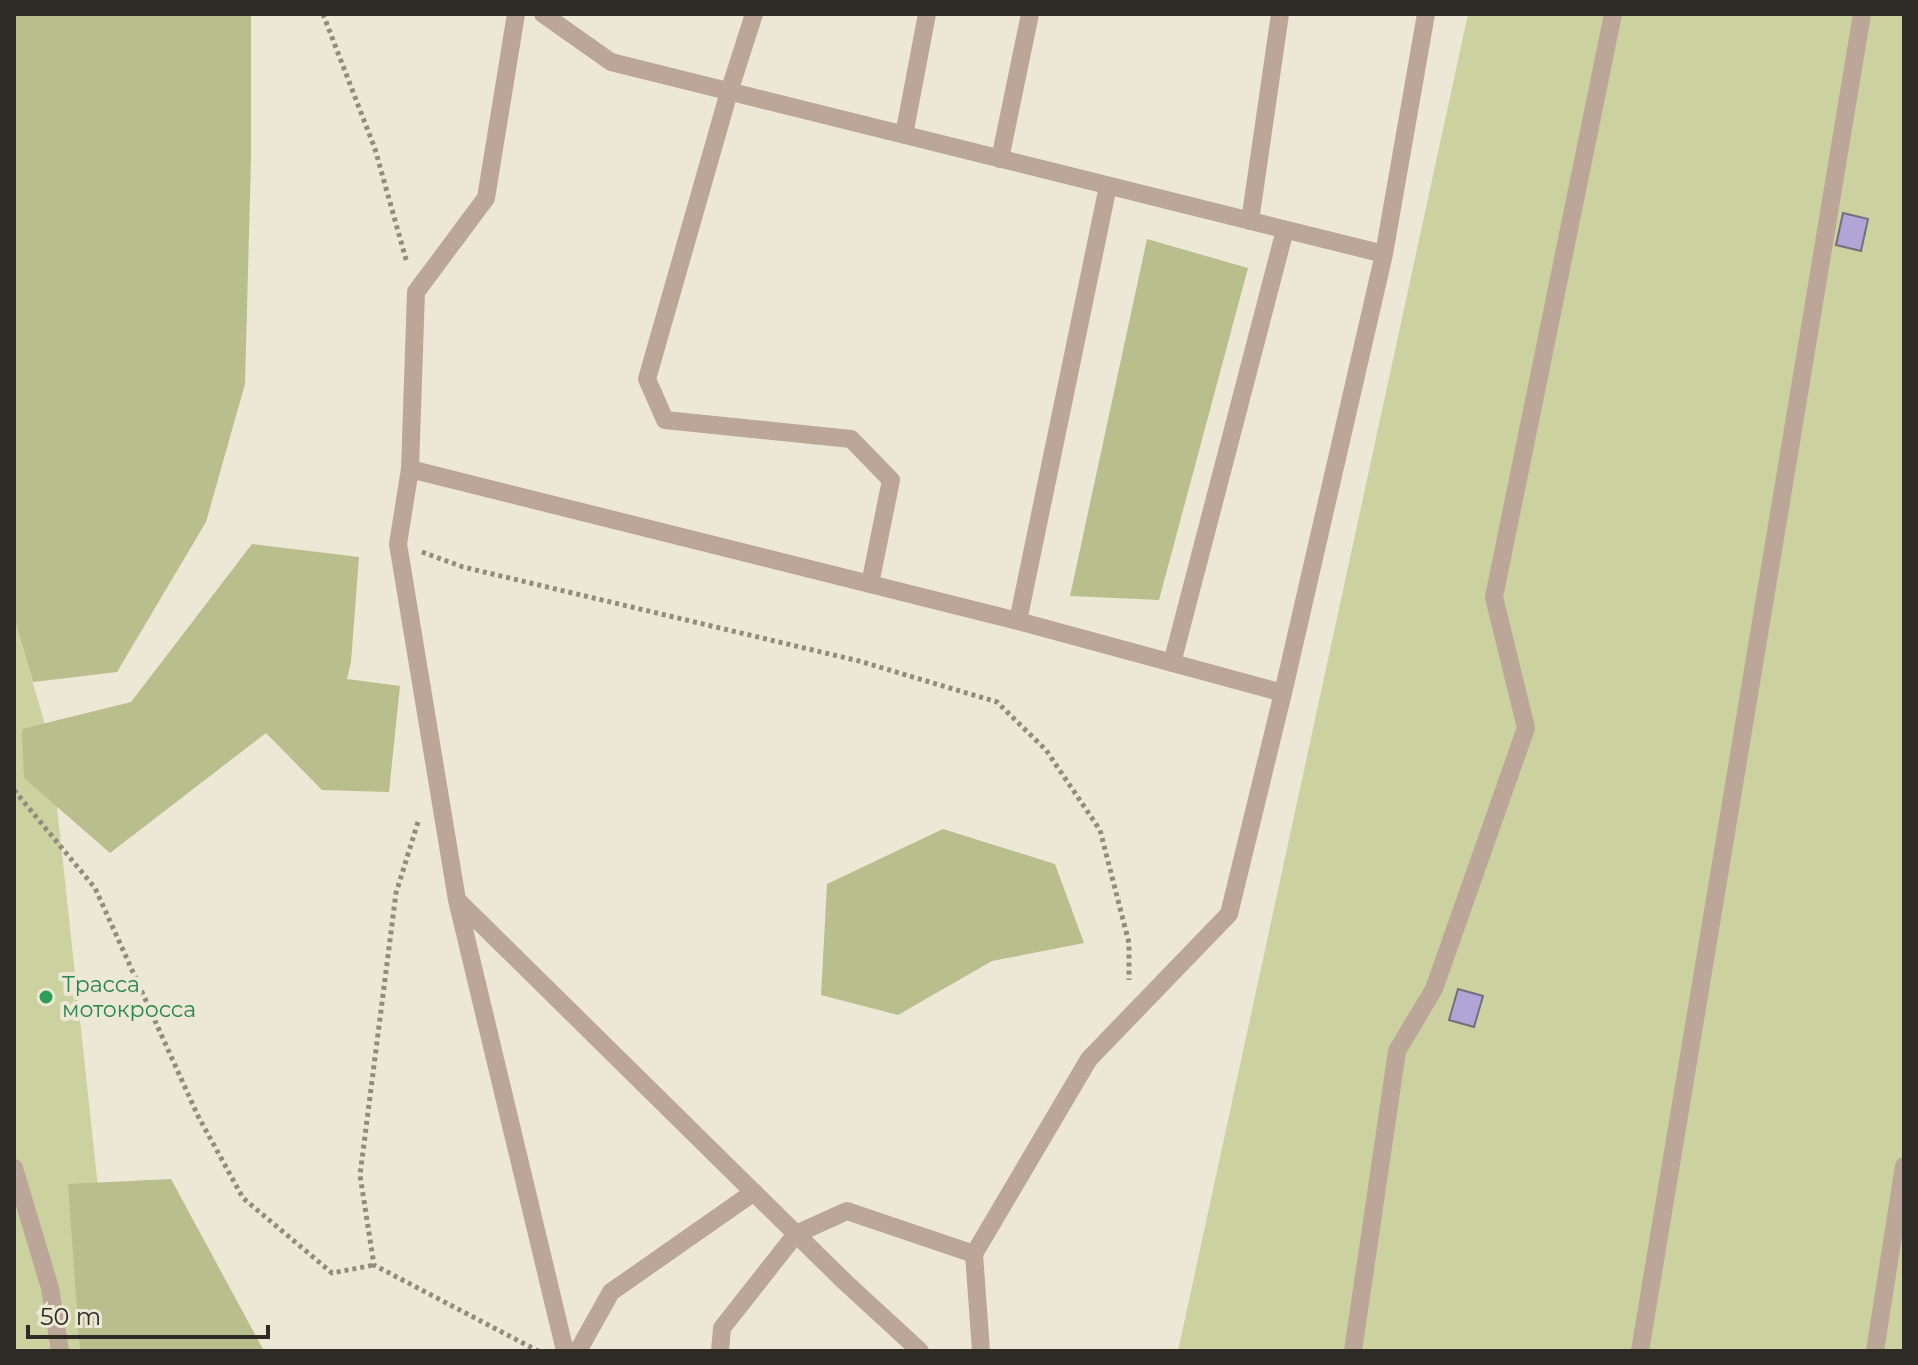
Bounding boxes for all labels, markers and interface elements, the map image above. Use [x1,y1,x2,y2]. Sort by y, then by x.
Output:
place label: Трасса мотокросса [62,971,196,1023]
marker: Трасса мотокросса [37,988,55,1006]
scale bar [28,1289,268,1339]
text: 50 m [40,1302,101,1331]

